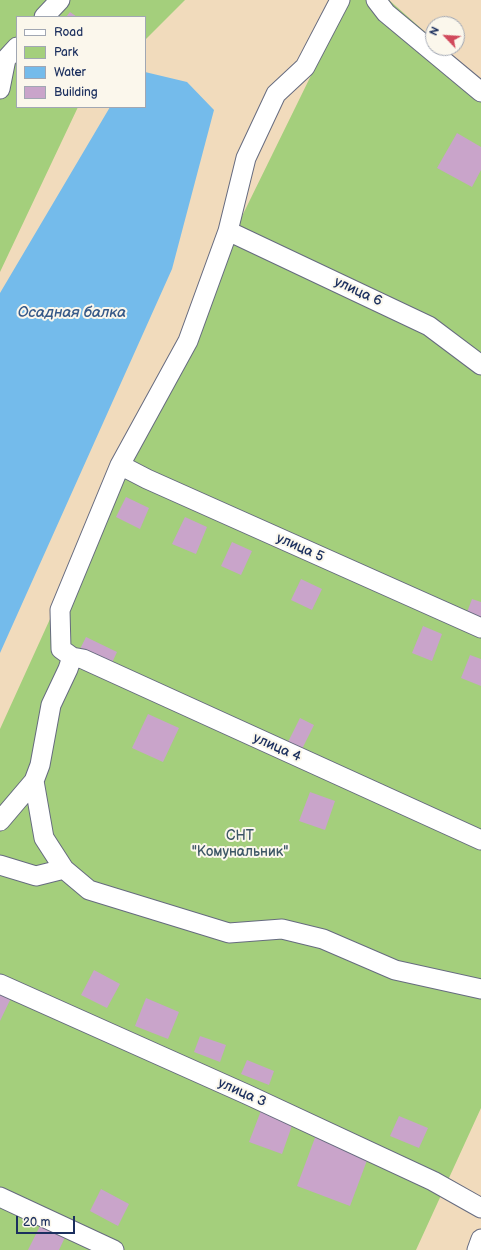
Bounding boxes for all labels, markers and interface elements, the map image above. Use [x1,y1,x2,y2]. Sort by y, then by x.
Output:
legend [16,16,146,108]
north arrow [425,16,465,56]
text: Road [54,25,83,40]
text: N [427,25,442,38]
text: Park [54,45,78,60]
text: Water [54,65,86,80]
text: Building [54,85,98,100]
street label: улица 6 [331,274,385,310]
water label: Осадная балка [18,304,126,322]
street label: улица 5 [273,530,327,566]
street label: улица 4 [250,730,304,766]
park label: СНТ "Комунальник" [192,828,288,860]
street label: улица 3 [215,1075,269,1111]
scale bar [18,1208,77,1234]
text: 20 m [23,1215,50,1230]

